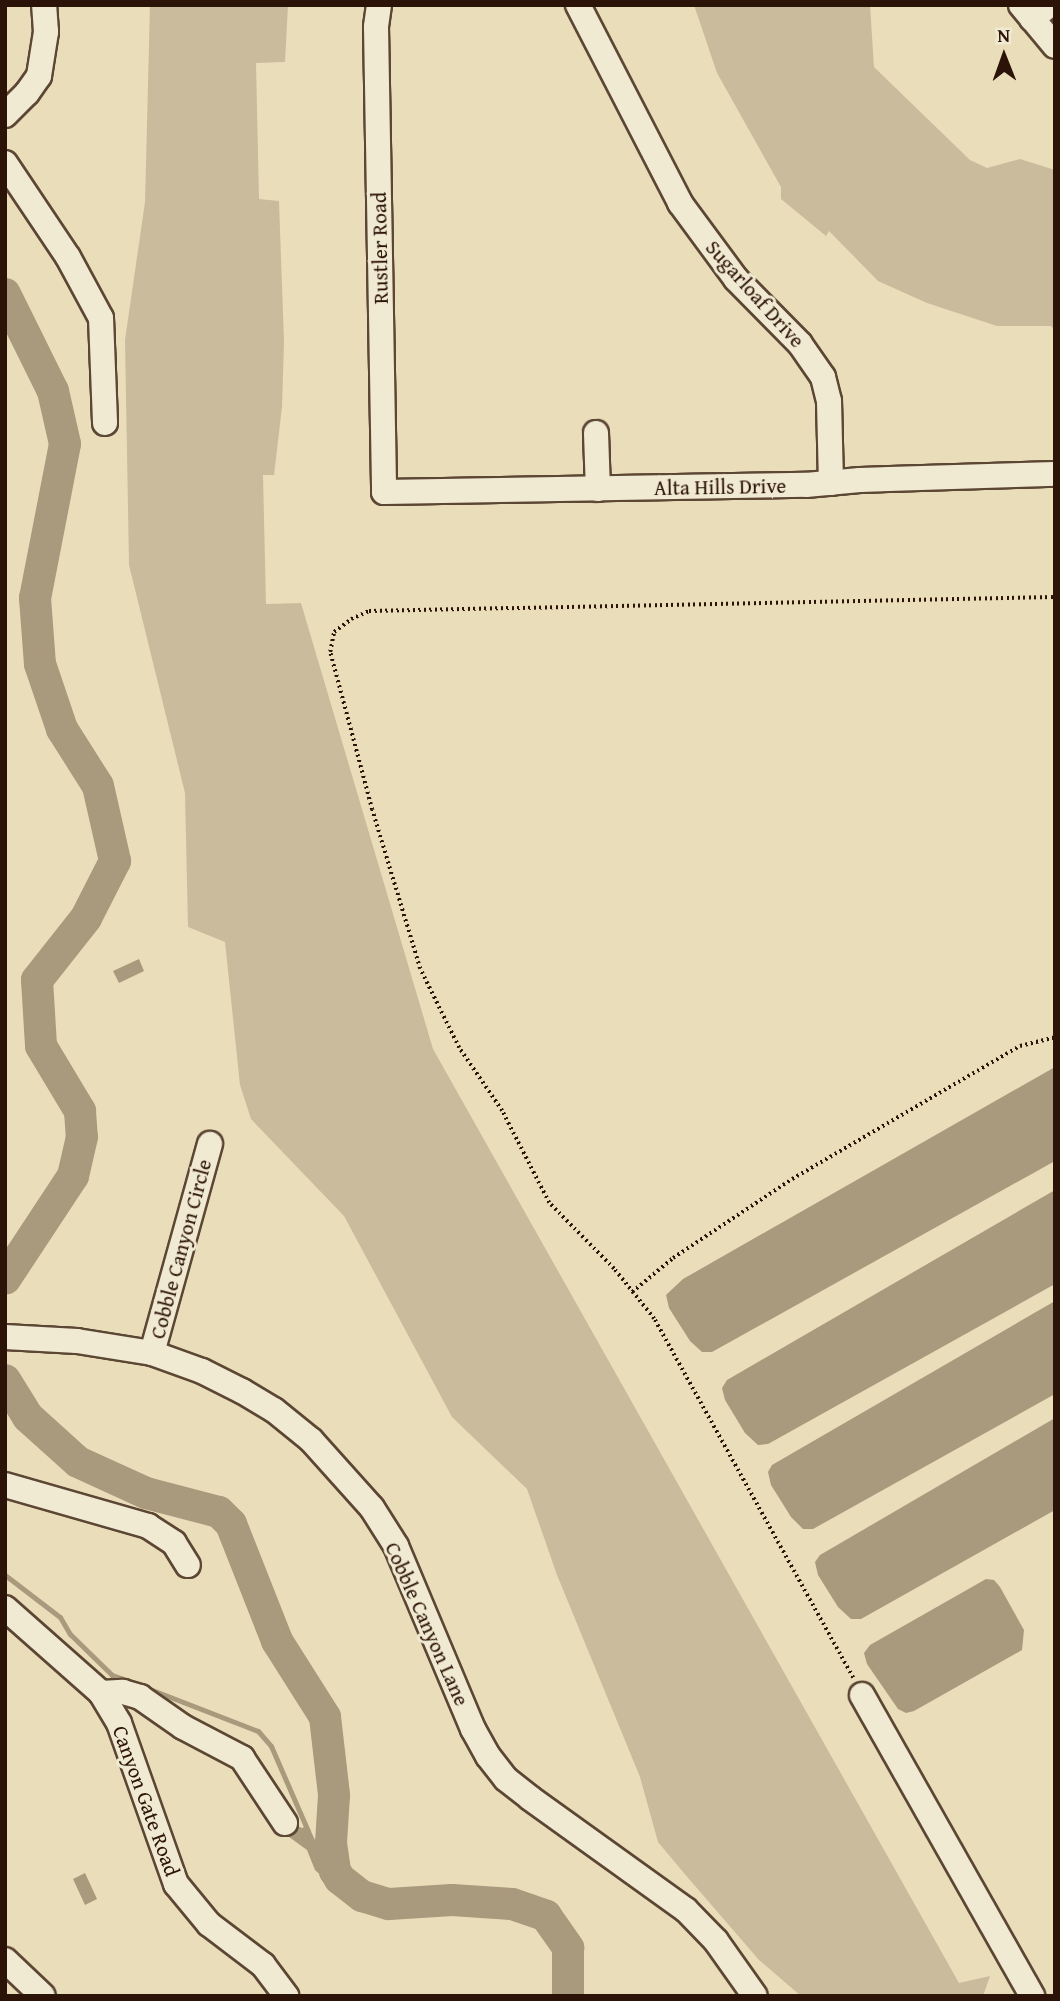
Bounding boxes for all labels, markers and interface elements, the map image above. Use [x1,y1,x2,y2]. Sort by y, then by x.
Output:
north arrow [969,21,1039,91]
text: N [997,21,1010,49]
street label: Rustler Road [366,192,394,304]
street label: Sugarloaf Drive [700,235,810,353]
street label: Alta Hills Drive [654,473,786,501]
street label: Cobble Canyon Circle [145,1156,217,1342]
street label: Cobble Canyon Lane [380,1538,474,1710]
street label: Canyon Gate Road [107,1722,185,1880]

